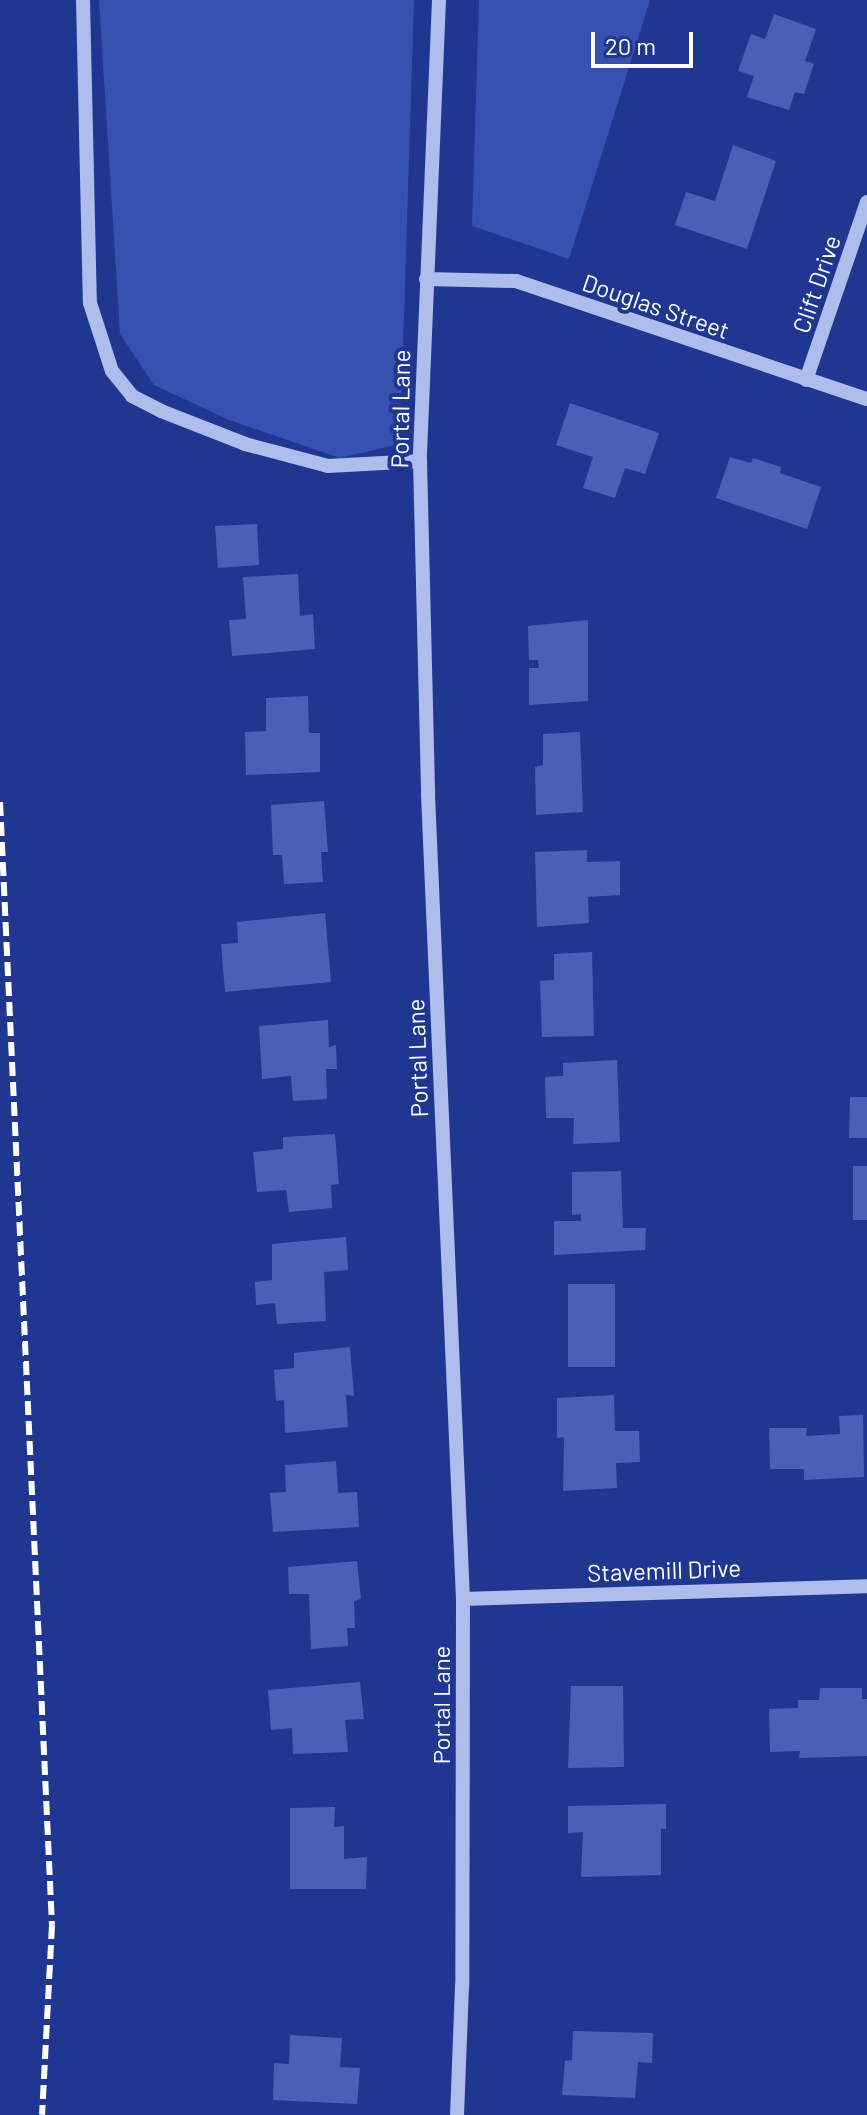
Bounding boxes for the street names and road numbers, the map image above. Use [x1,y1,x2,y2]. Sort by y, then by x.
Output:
street label: Clift Drive [786,231,846,337]
street label: Douglas Street [579,267,733,345]
street label: Portal Lane [385,349,415,469]
street label: Portal Lane [401,998,433,1118]
street label: Stavemill Drive [587,1553,741,1587]
street label: Portal Lane [427,1646,455,1764]

